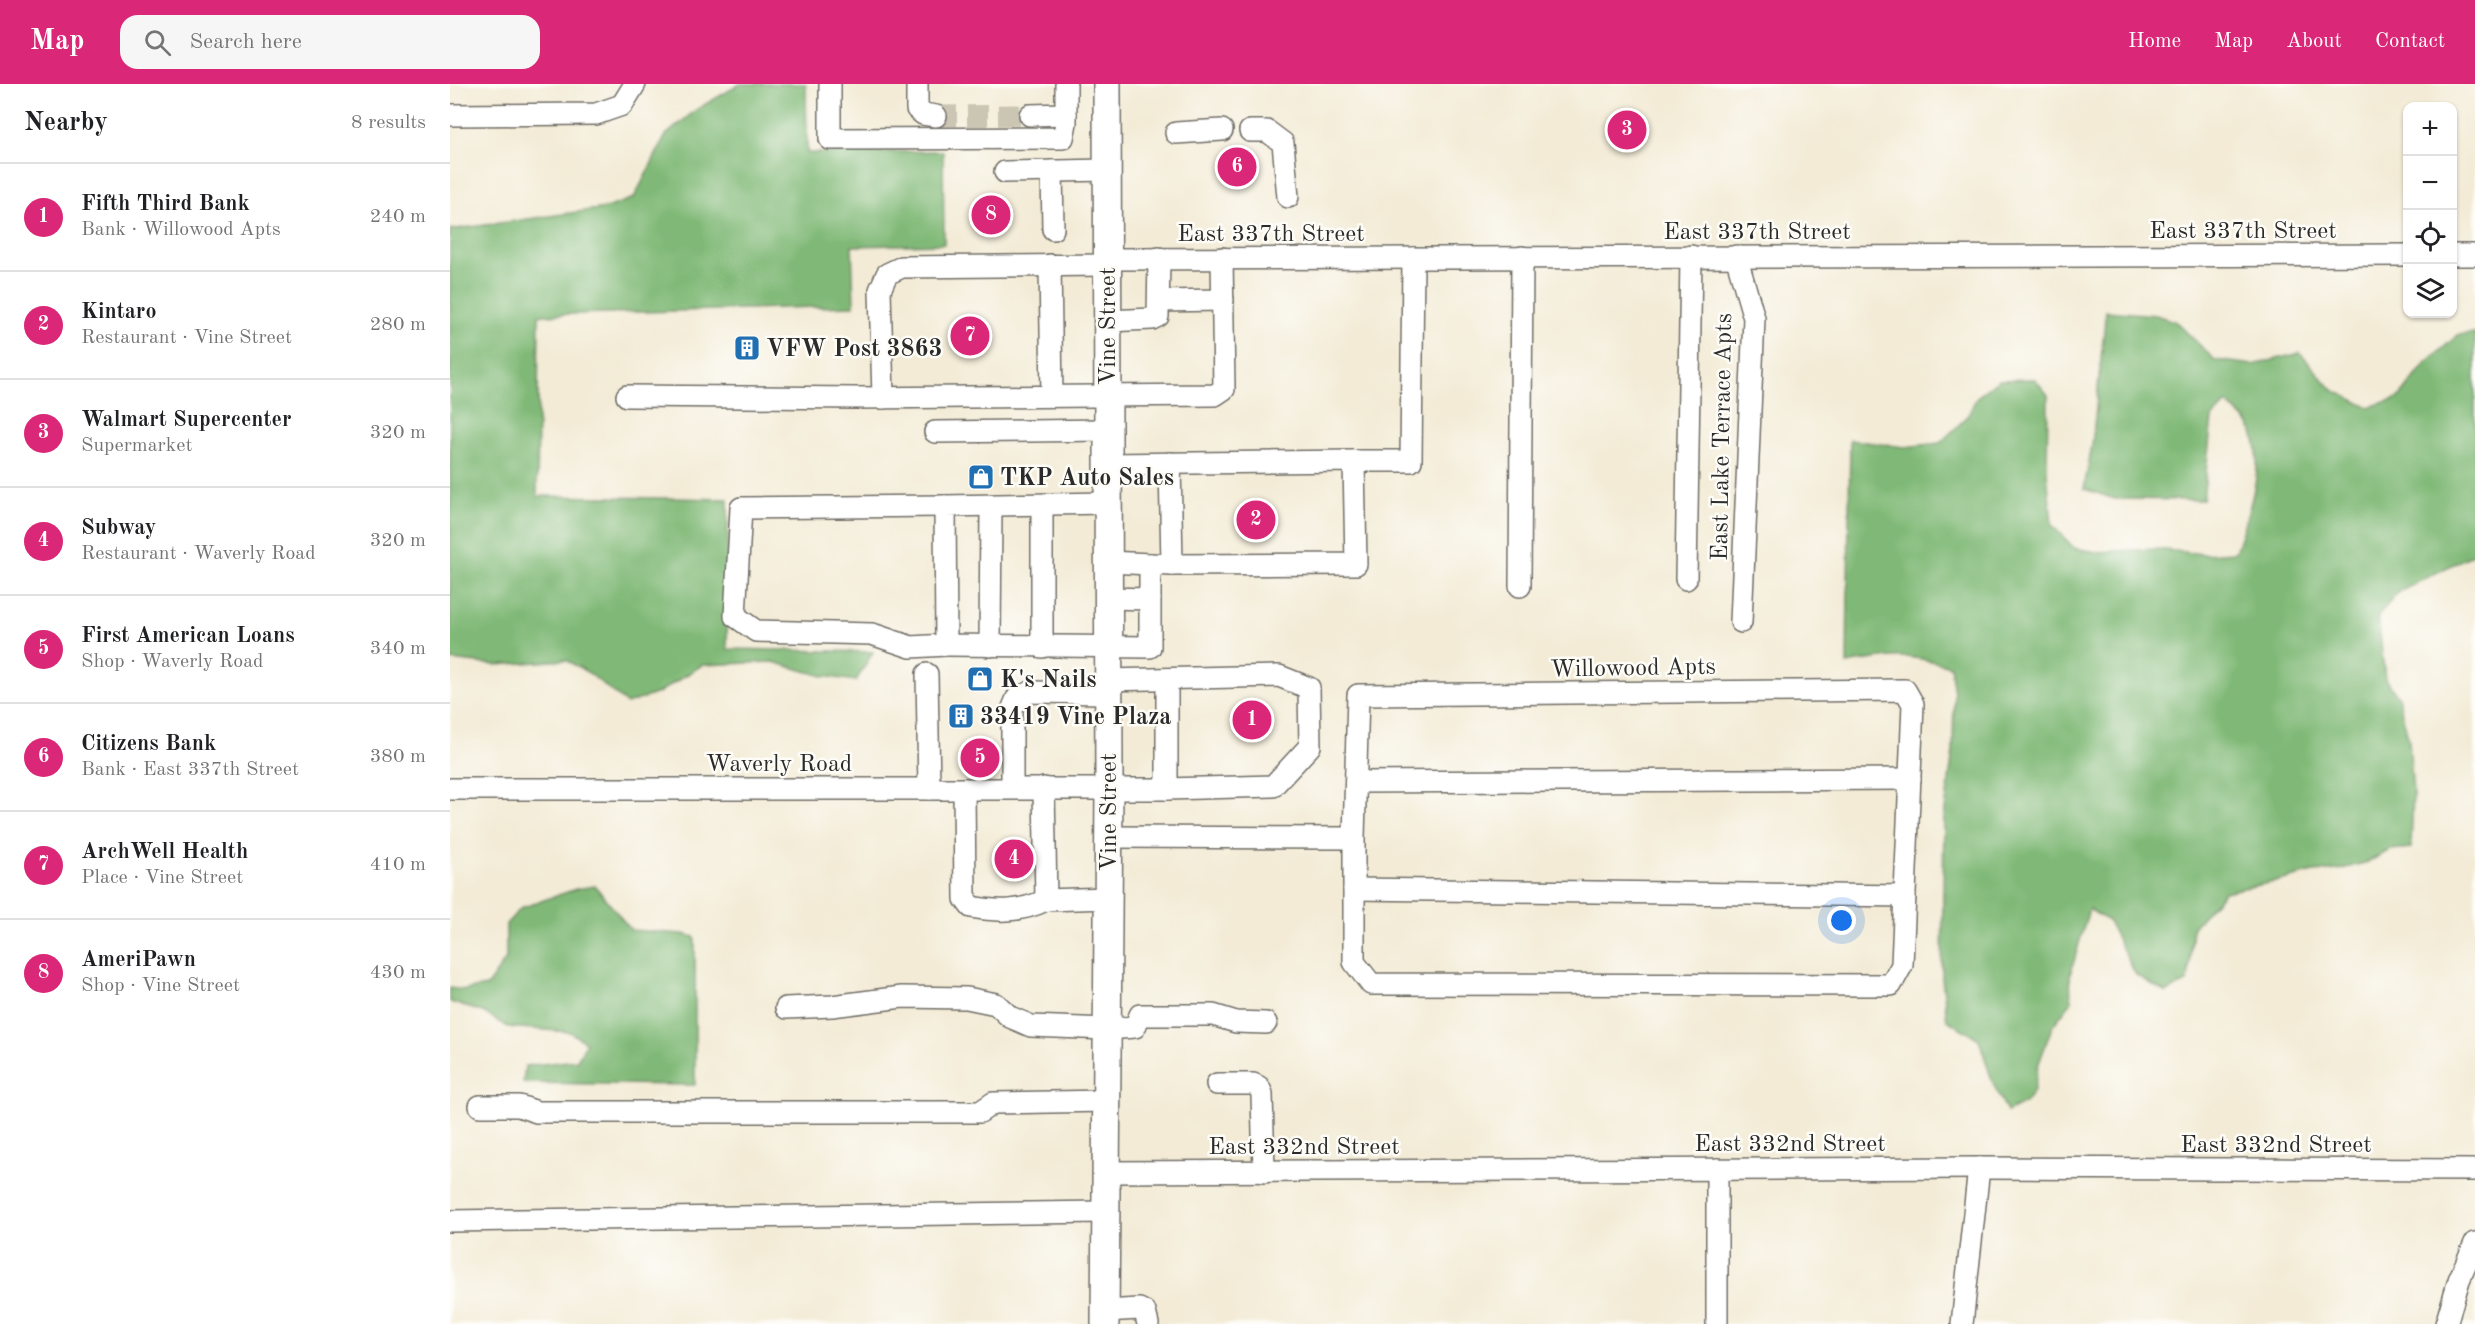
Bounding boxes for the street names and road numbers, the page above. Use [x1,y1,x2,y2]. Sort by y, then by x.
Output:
street label: East 337th Street [2149,220,2337,244]
street label: East 337th Street [1663,221,1851,245]
street label: East 337th Street [1177,223,1365,247]
street label: Vine Street [1097,267,1121,385]
street label: East Lake Terrace Apts [1709,313,1737,561]
street label: Willowood Apts [1550,656,1716,682]
street label: Waverly Road [706,753,852,777]
street label: Vine Street [1098,753,1122,871]
street label: East 332nd Street [1694,1133,1886,1157]
street label: East 332nd Street [2180,1134,2372,1158]
street label: East 332nd Street [1208,1136,1400,1160]

